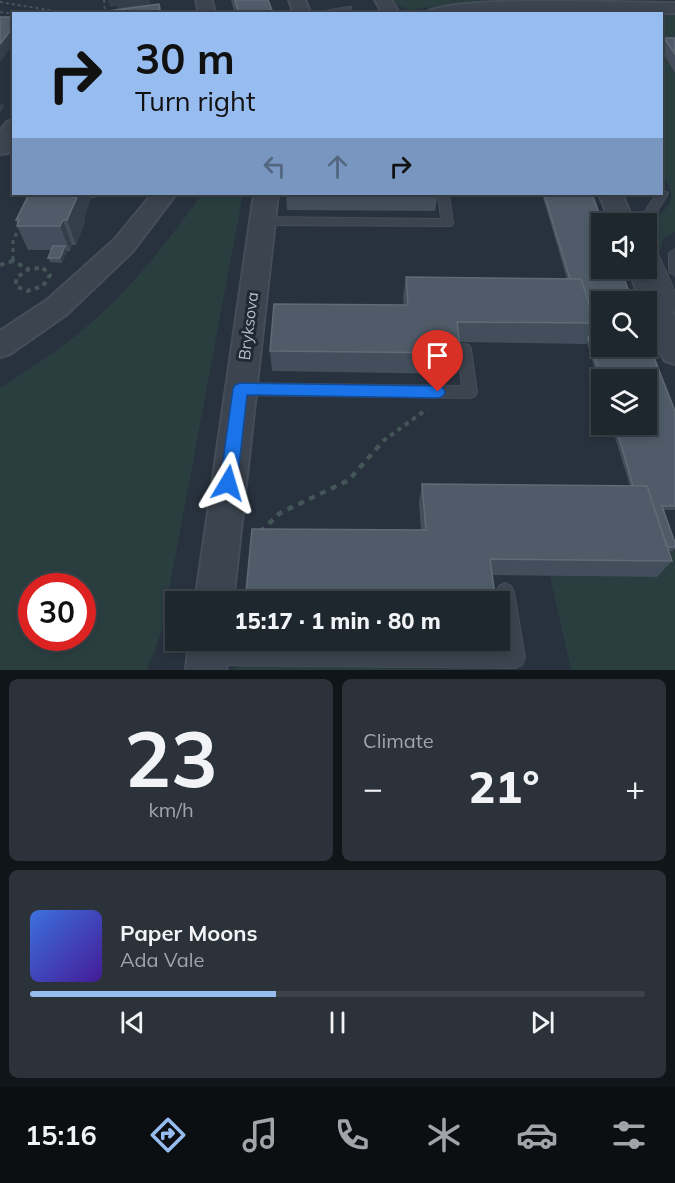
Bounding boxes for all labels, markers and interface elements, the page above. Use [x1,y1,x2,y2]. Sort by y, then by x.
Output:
text: 30 m [135,32,235,85]
icon: right [36,36,114,114]
text: Turn right [135,84,255,118]
icon: left [258,150,291,183]
icon: ahead [321,150,354,183]
icon: right [384,150,417,183]
map controls [591,213,657,435]
button: sound [591,213,657,279]
street label: Bryksova [234,291,262,361]
button: search [591,291,657,357]
pin [412,330,463,392]
icon: arrive [421,339,454,372]
button: layers [591,369,657,435]
position arrow [196,451,260,515]
speed limit sign: 30 [18,573,96,651]
text: 15:17 · 1 min · 80 m [234,607,441,635]
text: 23 [124,709,218,807]
text: Climate [363,728,434,753]
text: 21° [468,758,540,814]
text: − [363,767,383,808]
text: + [625,767,645,808]
text: km/h [148,797,194,822]
text: Paper Moons [120,919,258,947]
text: Ada Vale [120,947,204,972]
icon: previous [116,1006,149,1039]
icon: pause [321,1006,354,1039]
icon: next [526,1006,559,1039]
icon: directions [147,1114,189,1156]
icon: music [239,1114,281,1156]
icon: phone [331,1114,373,1156]
icon: climate [423,1114,465,1156]
icon: car [516,1114,558,1156]
icon: filters [608,1114,650,1156]
text: 15:16 [25,1118,97,1152]

